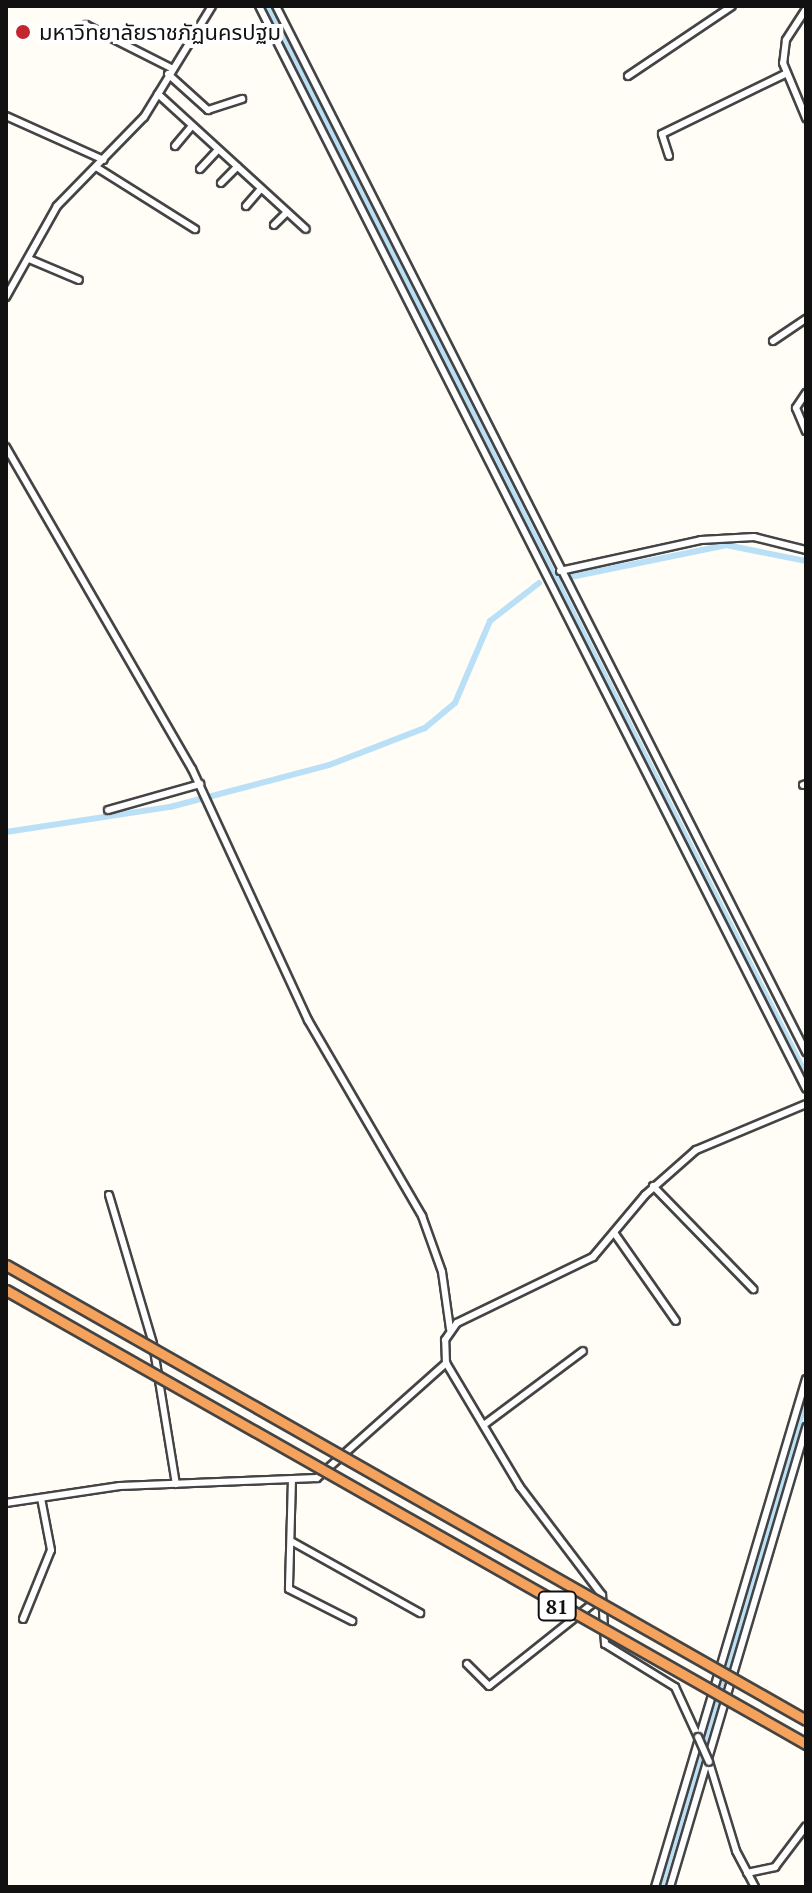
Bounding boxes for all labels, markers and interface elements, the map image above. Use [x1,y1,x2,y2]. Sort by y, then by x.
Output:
place label: มหาวิทยาลัยราชภัฏนครปฐม [39,19,281,45]
marker: มหาวิทยาลัยราชภัฏนครปฐม [14,23,32,41]
road number: 81 [537,1590,577,1622]

